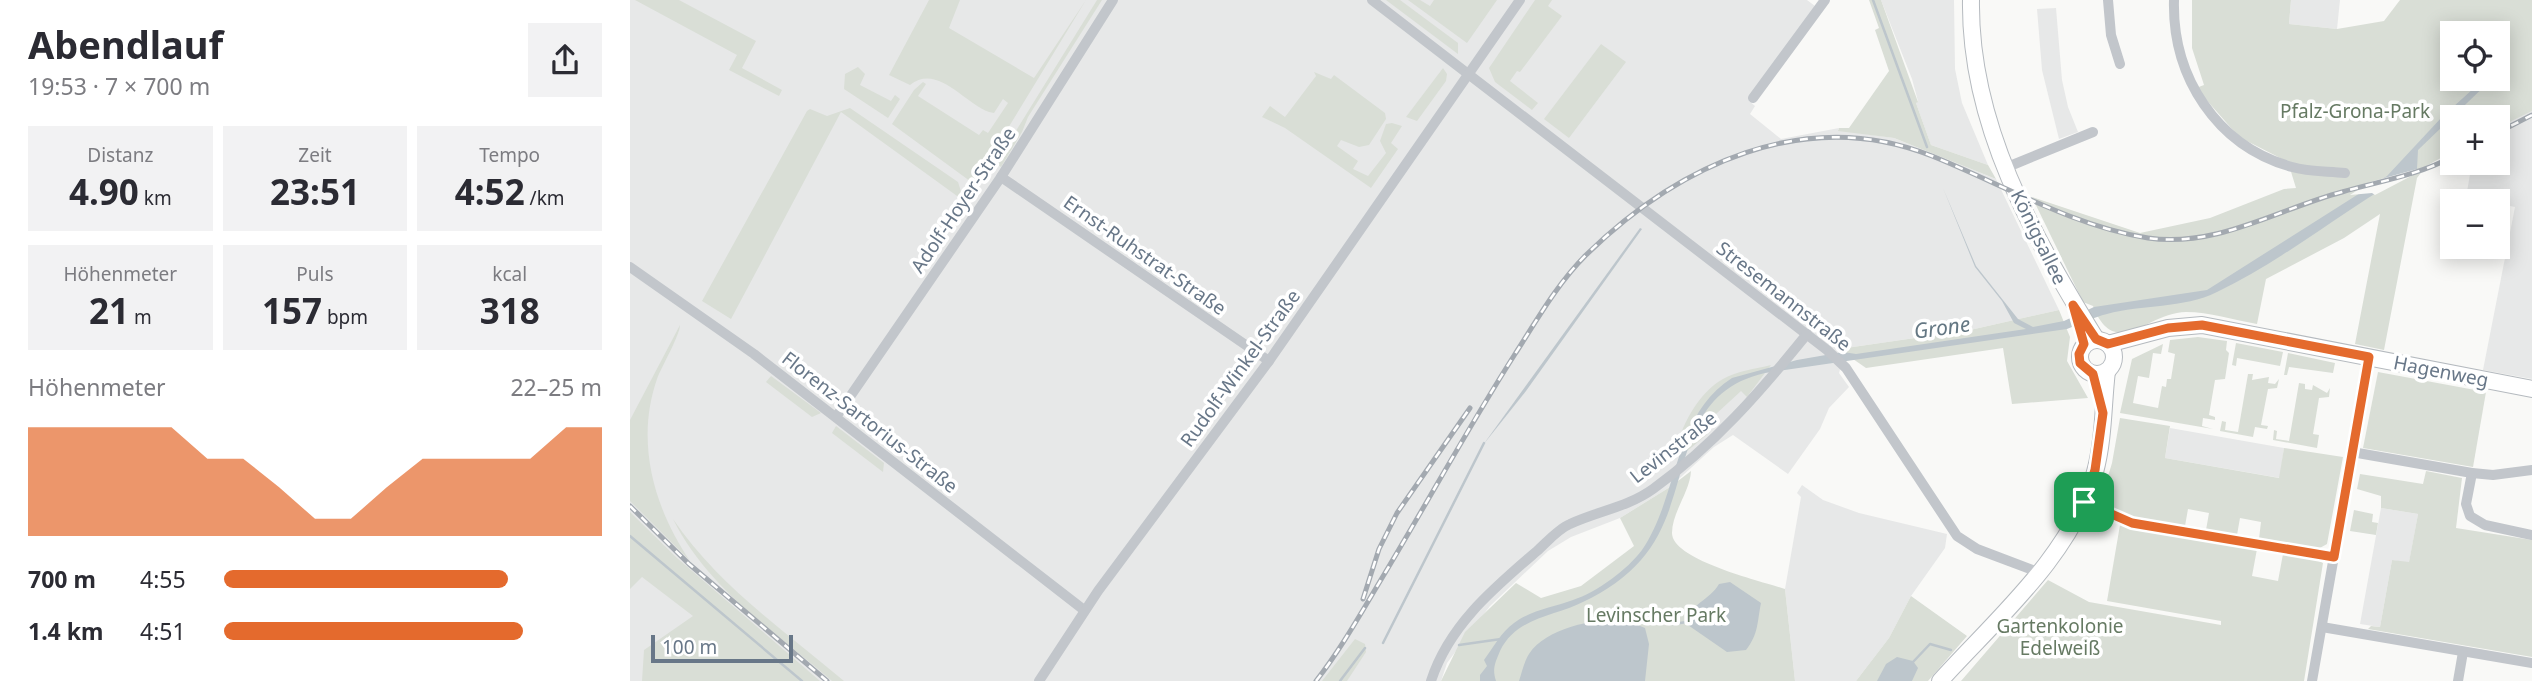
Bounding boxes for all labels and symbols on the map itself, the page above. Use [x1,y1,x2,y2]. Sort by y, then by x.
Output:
park label: Pfalz-Grona-Park [2280,98,2430,124]
street label: Adolf-Hoyer-Straße [905,122,1021,278]
street label: Königsallee [2005,185,2073,289]
street label: Ernst-Ruhstrat-Straße [1059,189,1231,321]
street label: Stresemannstraße [1711,235,1857,357]
street label: Rudolf-Winkel-Straße [1174,284,1306,452]
water label: Grone [1912,309,1972,345]
street label: Florenz-Sartorius-Straße [777,345,963,499]
street label: Hagenweg [2391,349,2491,393]
street label: Levinstraße [1624,405,1722,489]
pin [2054,472,2114,532]
park label: Levinscher Park [1586,602,1726,628]
park label: Gartenkolonie Edelweiß [1996,613,2124,661]
scale bar [651,632,793,664]

